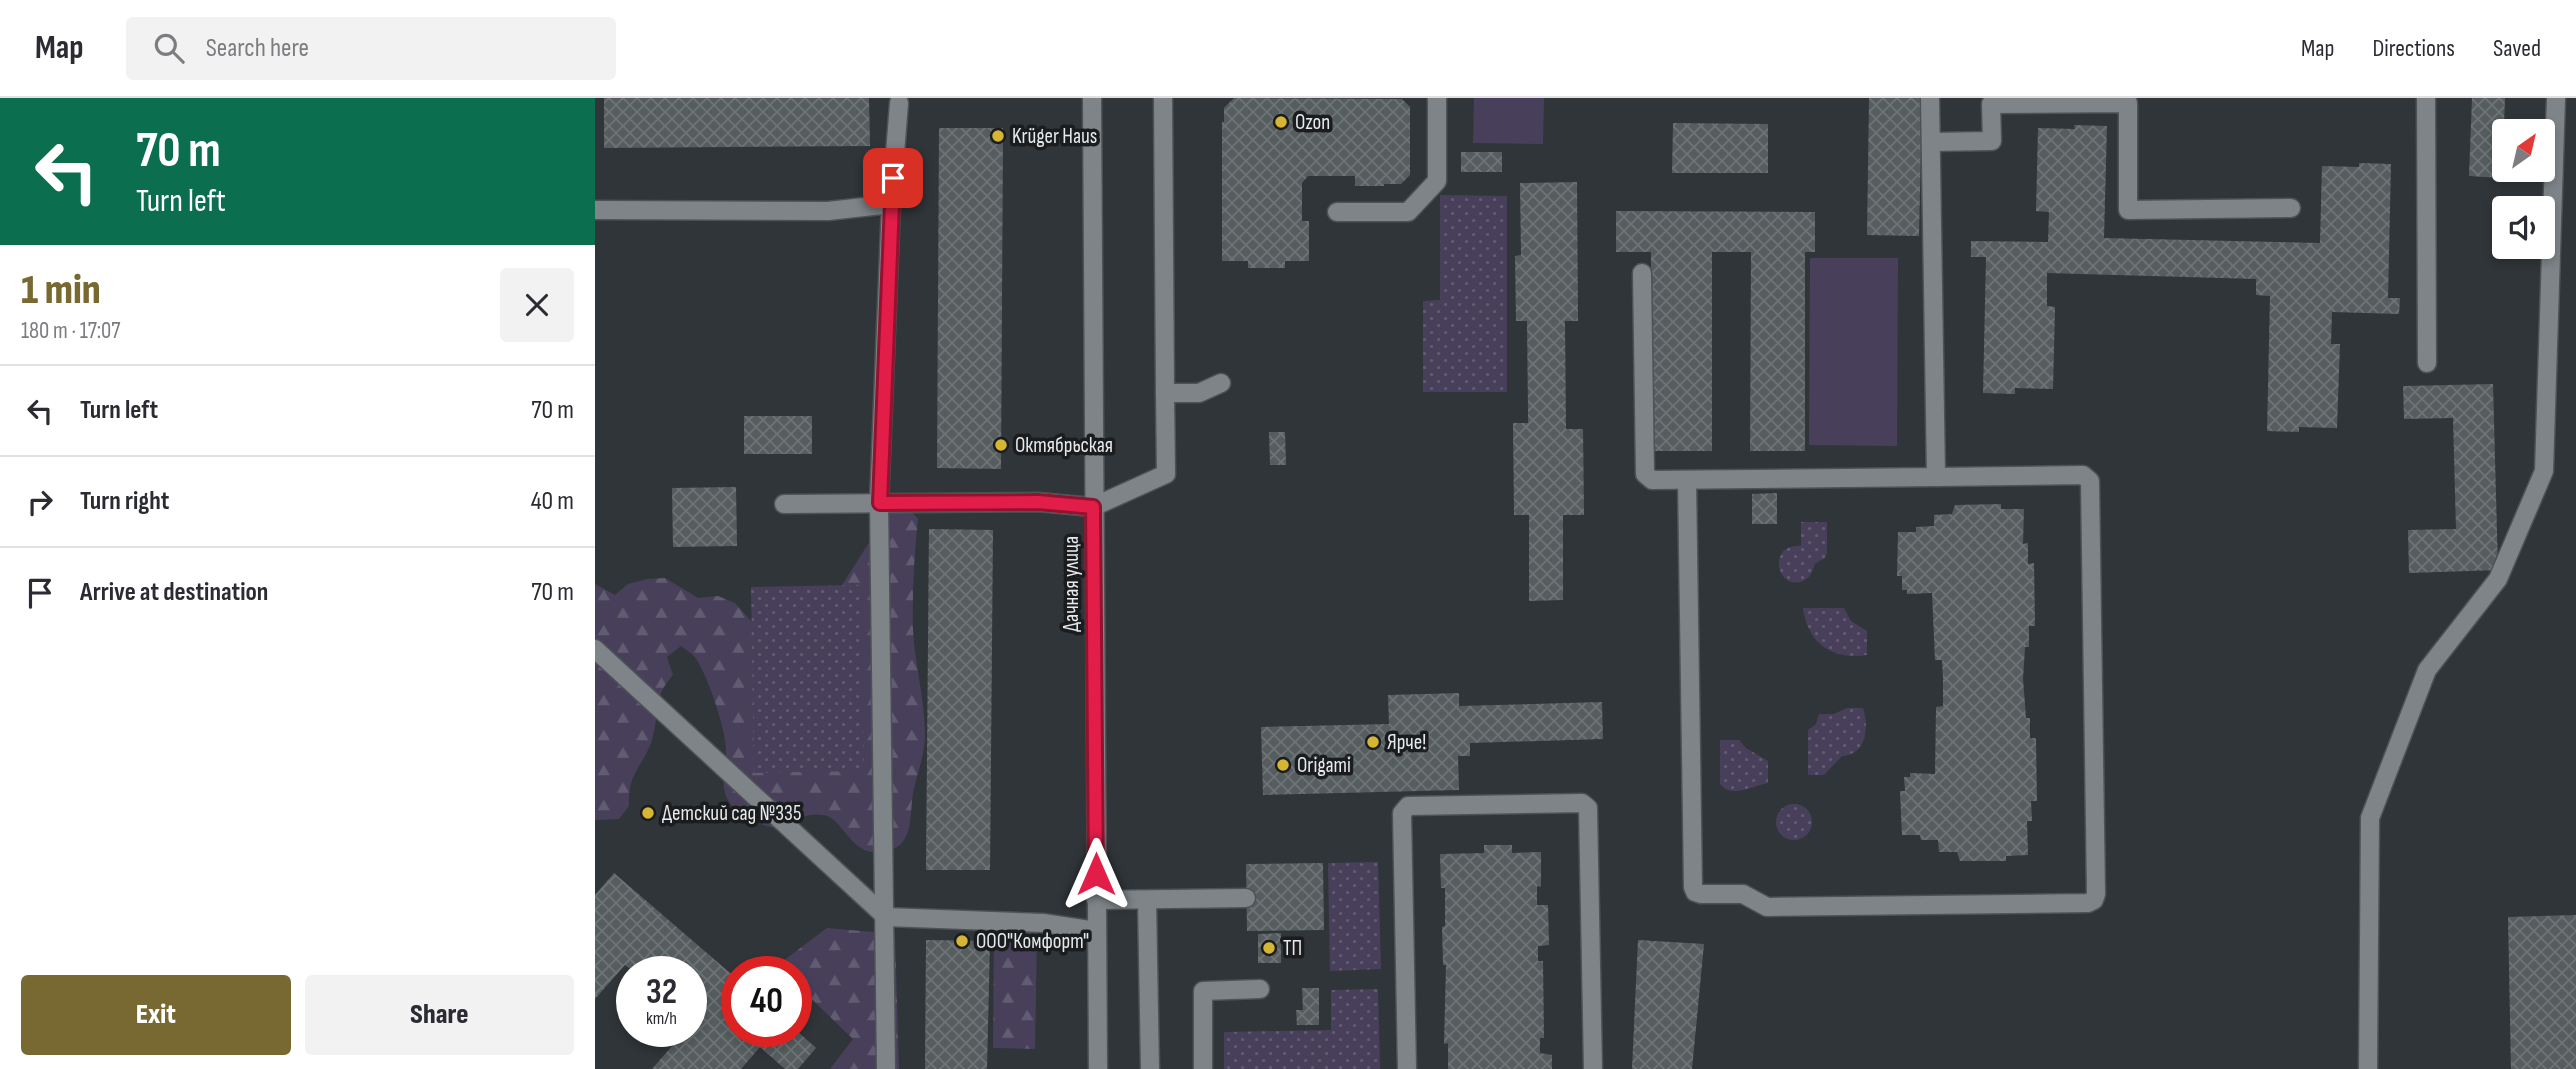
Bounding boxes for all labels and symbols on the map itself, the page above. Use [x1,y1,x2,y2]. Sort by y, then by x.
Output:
place label: Ozon [1295,110,1330,135]
marker: Ozon [1273,114,1289,130]
north arrow [2492,119,2555,182]
place label: Krüger Haus [1012,124,1097,149]
marker: Krüger Haus [990,128,1006,144]
pin [863,148,923,208]
place label: Октябрьская [1015,433,1113,458]
marker: Октябрьская [993,437,1009,453]
street label: Дачная улица [1059,536,1084,632]
place label: Ярче! [1387,730,1426,755]
marker: Ярче! [1365,734,1381,750]
place label: Origami [1297,753,1351,778]
marker: Origami [1275,757,1291,773]
place label: Детский сад №335 [662,801,801,826]
marker: Детский сад №335 [640,805,656,821]
position arrow [1059,837,1133,911]
place label: ООО"Комфорт" [976,929,1089,954]
marker: ООО"Комфорт" [954,933,970,949]
place label: ТП [1283,936,1302,961]
marker: ТП [1261,940,1277,956]
speed limit sign: 40 [721,956,812,1047]

